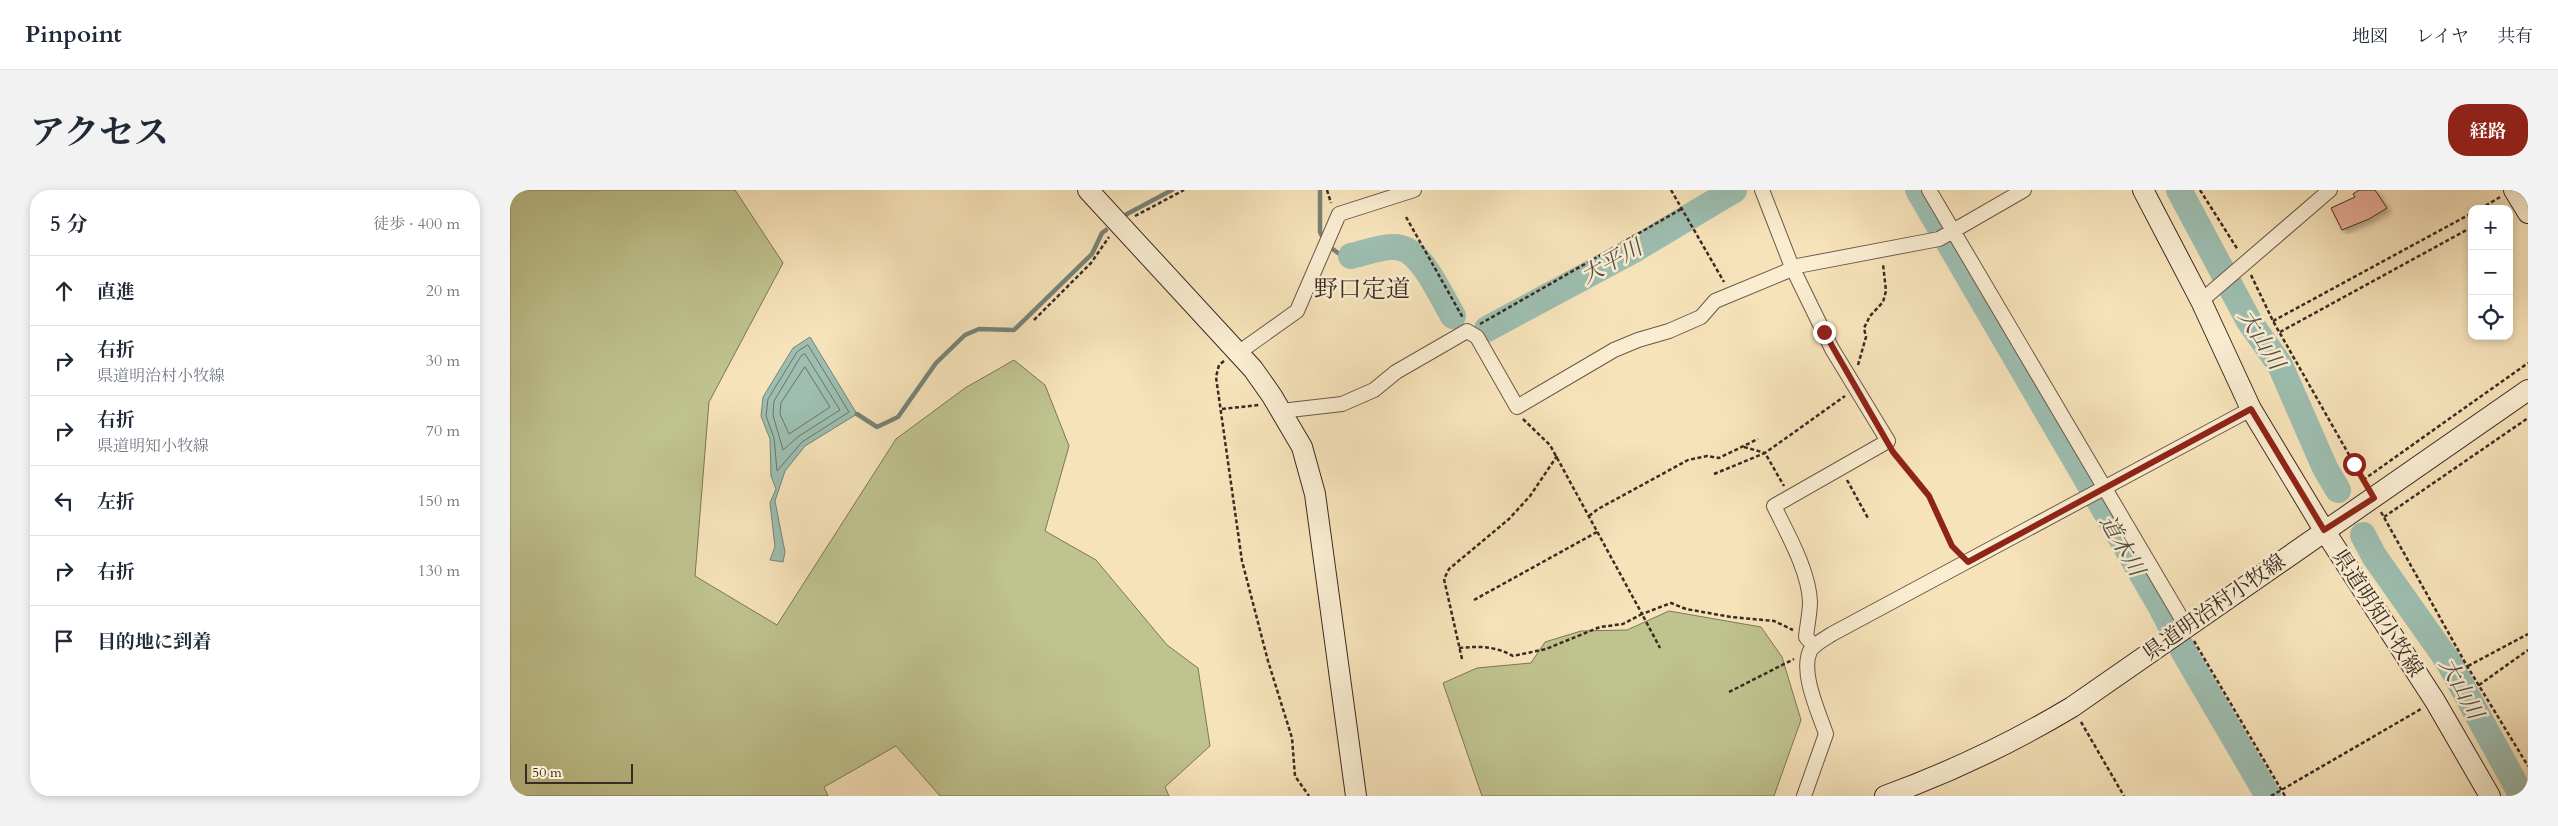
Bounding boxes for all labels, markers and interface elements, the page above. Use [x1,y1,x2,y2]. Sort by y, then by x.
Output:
text: Pinpoint [25,18,122,51]
text: 地図 [2352,24,2388,49]
text: レイヤ [2416,24,2469,49]
text: 共有 [2497,24,2533,49]
button: 経路 [2448,104,2528,156]
text: アクセス [30,109,169,157]
map controls [2468,205,2513,340]
button: + [2468,205,2513,250]
text: 5 分 [50,210,87,239]
text: 徒歩 · 400 m [373,213,460,235]
water label: 大平川 [1575,232,1649,291]
button: − [2468,250,2513,295]
district label: 野口定道 [1314,273,1410,306]
icon: ahead [50,277,78,305]
text: 直進 [97,279,135,305]
text: 20 m [426,280,460,302]
button: locate [2468,295,2513,340]
water label: 大山川 [2231,304,2292,377]
route end [1813,321,1836,344]
text: 右折 [97,337,135,363]
icon: right [50,347,78,375]
text: 30 m [426,350,460,372]
text: 県道明治村小牧線 [97,365,225,387]
text: 右折 [97,407,135,433]
icon: right [50,417,78,445]
text: 70 m [426,420,460,442]
text: 県道明知小牧線 [97,435,209,457]
route start [2343,453,2366,476]
icon: left [50,487,78,515]
text: 左折 [97,489,135,515]
text: 150 m [418,490,460,512]
water label: 道木川 [2093,509,2153,583]
street label: 県道明知小牧線 [2325,544,2430,683]
street label: 県道明治村小牧線 [2137,547,2291,667]
icon: right [50,557,78,585]
text: 右折 [97,559,135,585]
text: 130 m [418,560,460,582]
icon: arrive [50,627,78,655]
text: 目的地に到着 [97,629,211,655]
water label: 大山川 [2432,652,2491,726]
scale bar [525,761,632,784]
text: 50 m [532,763,562,782]

